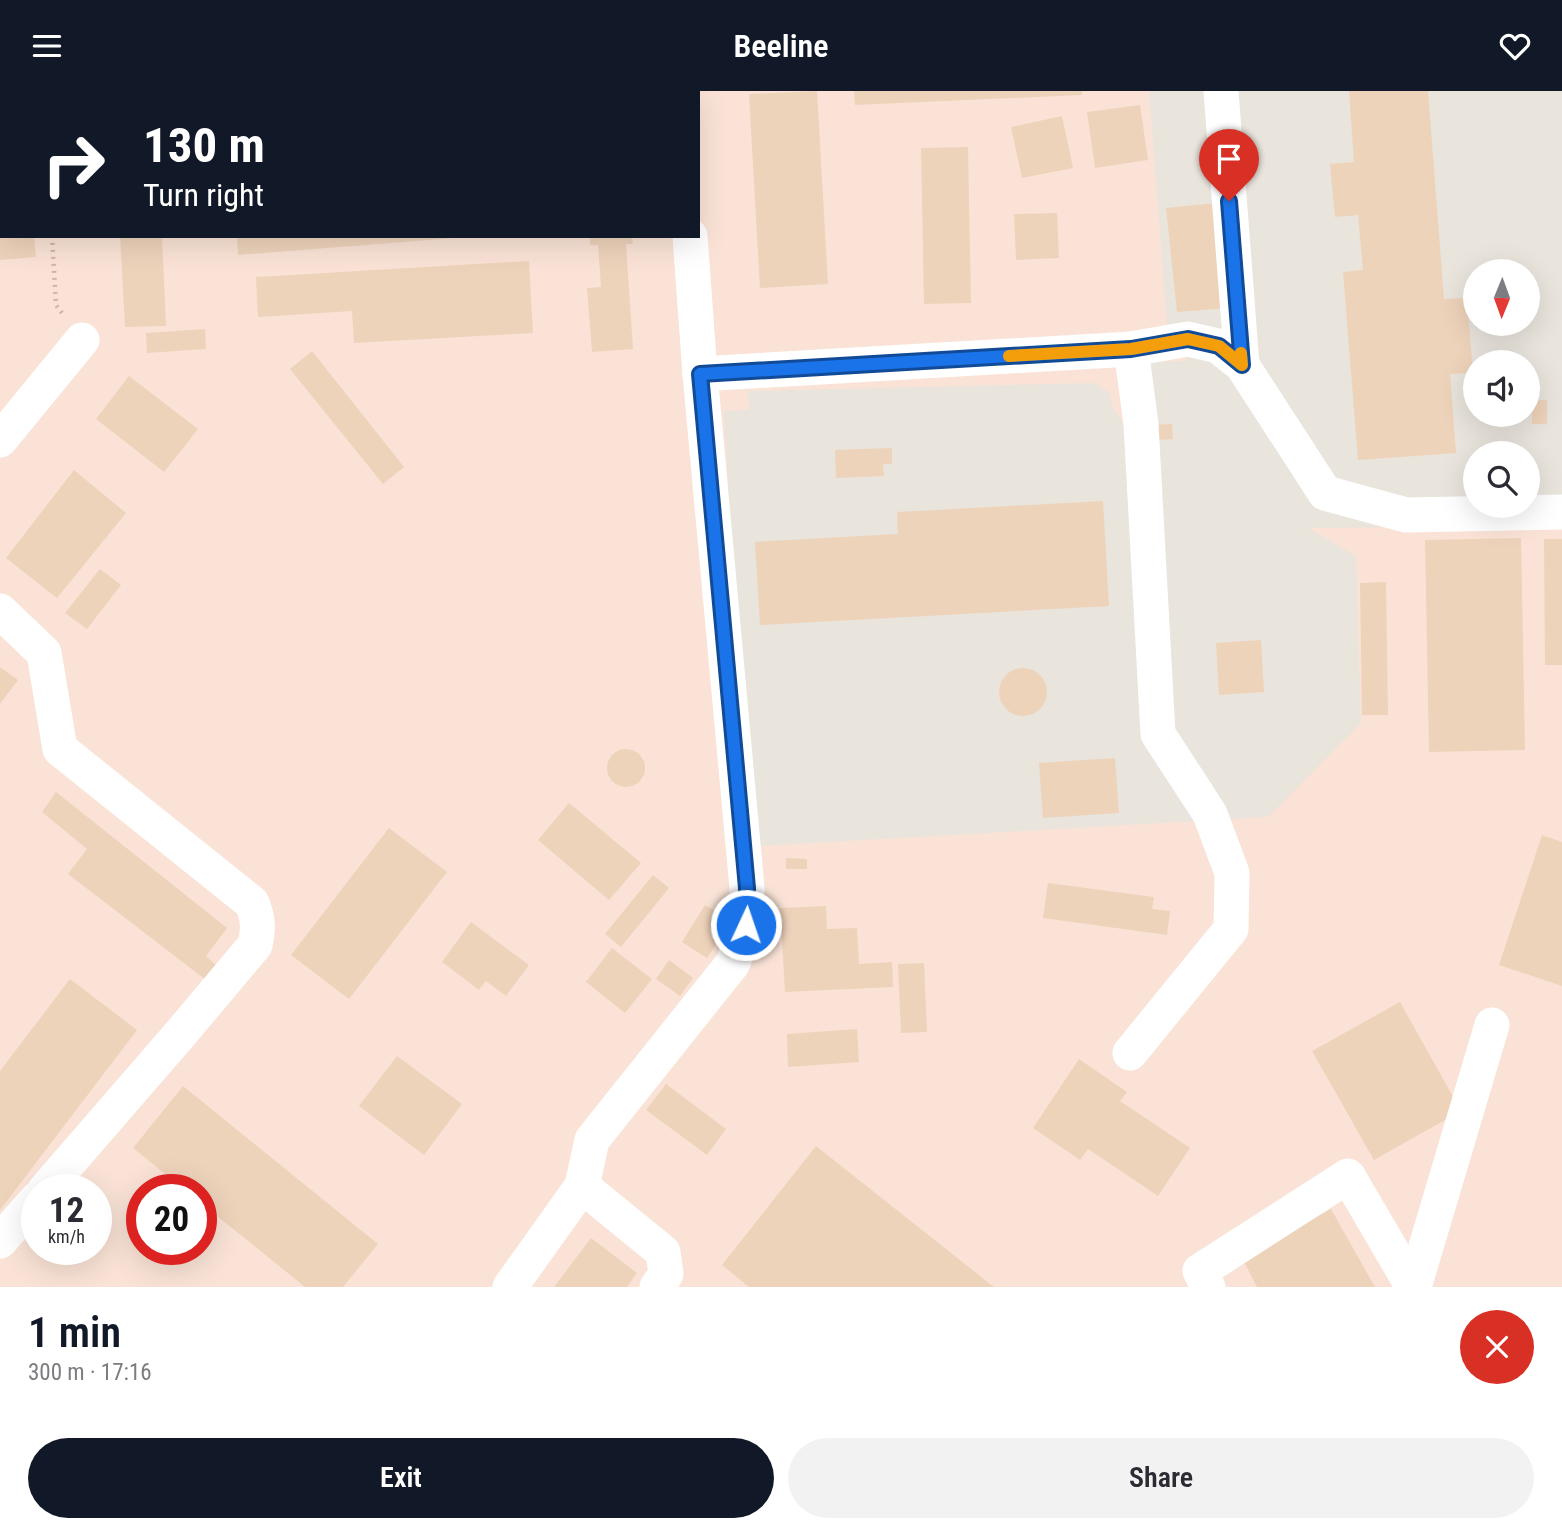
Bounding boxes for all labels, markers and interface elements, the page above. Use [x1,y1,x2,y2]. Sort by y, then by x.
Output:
icon: menu [28,27,66,65]
text: Beeline [733,27,829,65]
icon: heart [1496,27,1534,65]
text: 130 m [143,117,265,174]
icon: right [28,119,119,210]
pin [1199,129,1259,201]
icon: arrive [1210,140,1248,178]
text: Turn right [143,176,264,214]
north arrow [1463,259,1540,336]
map controls [1463,259,1540,518]
button: sound [1463,350,1540,427]
button: search [1463,441,1540,518]
position arrow [709,888,783,962]
speed limit sign: 20 [126,1174,217,1265]
text: 12 [49,1190,84,1231]
text: km/h [48,1226,85,1247]
text: 1 min [28,1308,121,1357]
button: close [1460,1310,1534,1384]
text: 300 m · 17:16 [28,1359,152,1386]
button: Exit [28,1438,774,1518]
button: Share [788,1438,1534,1518]

